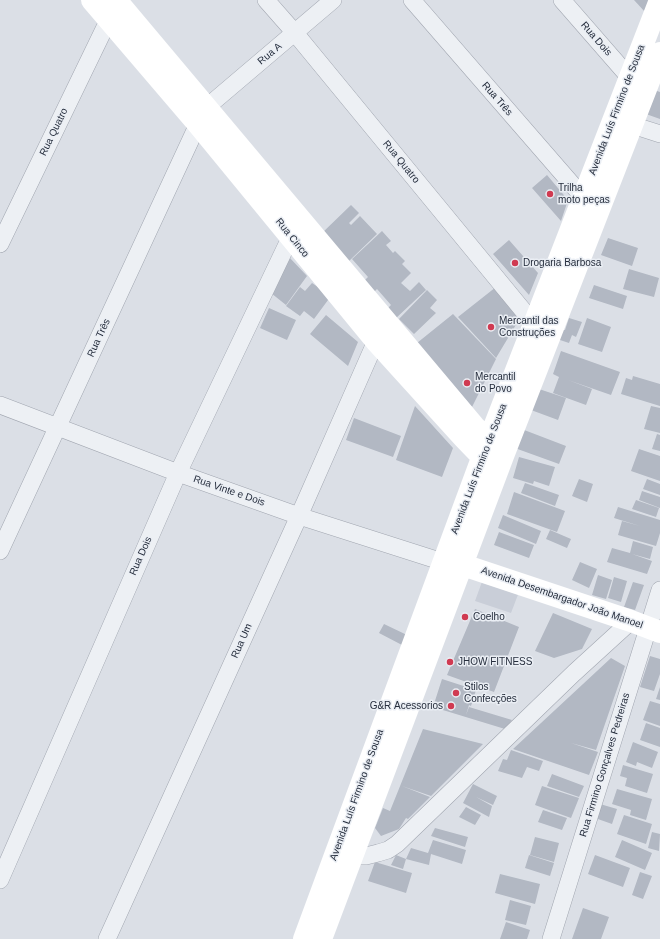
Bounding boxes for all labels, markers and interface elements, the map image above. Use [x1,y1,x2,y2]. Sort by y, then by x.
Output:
street label: Rua Dois [578,20,614,58]
street label: Rua A [255,40,285,68]
street label: Avenida Luís Firmino de Sousa [587,43,647,177]
street label: Rua Três [479,80,515,118]
street label: Rua Quatro [37,106,71,158]
street label: Rua Quatro [380,138,422,186]
place label: Trilha moto peças [558,182,610,206]
marker: Trilha moto peças [545,189,555,199]
street label: Rua Cinco [273,216,311,260]
place label: Drogaria Barbosa [523,257,601,269]
marker: Drogaria Barbosa [510,258,520,268]
place label: Mercantil das Construções [499,315,558,338]
street label: Rua Três [85,317,113,359]
marker: Mercantil das Construções [486,322,496,332]
place label: Mercantil do Povo [475,371,516,394]
marker: Mercantil do Povo [462,378,472,388]
street label: Avenida Luís Firmino de Sousa [449,402,509,536]
street label: Rua Vinte e Dois [192,473,266,509]
street label: Rua Dois [127,535,155,577]
street label: Avenida Desembargador João Manoel [479,565,645,631]
place label: Coelho [473,611,505,623]
marker: Coelho [460,612,470,622]
street label: Rua Um [229,622,255,660]
place label: JHOW FITNESS [458,656,532,668]
marker: JHOW FITNESS [445,657,455,667]
place label: Stilos Confecções [464,681,517,704]
marker: Stilos Confecções [451,688,461,698]
street label: Rua Firmino Gonçalves Pedreiras [577,691,633,839]
place label: G&R Acessorios [370,700,443,712]
marker: G&R Acessorios [446,701,456,711]
street label: Avenida Luís Firmino de Sousa [328,728,386,862]

